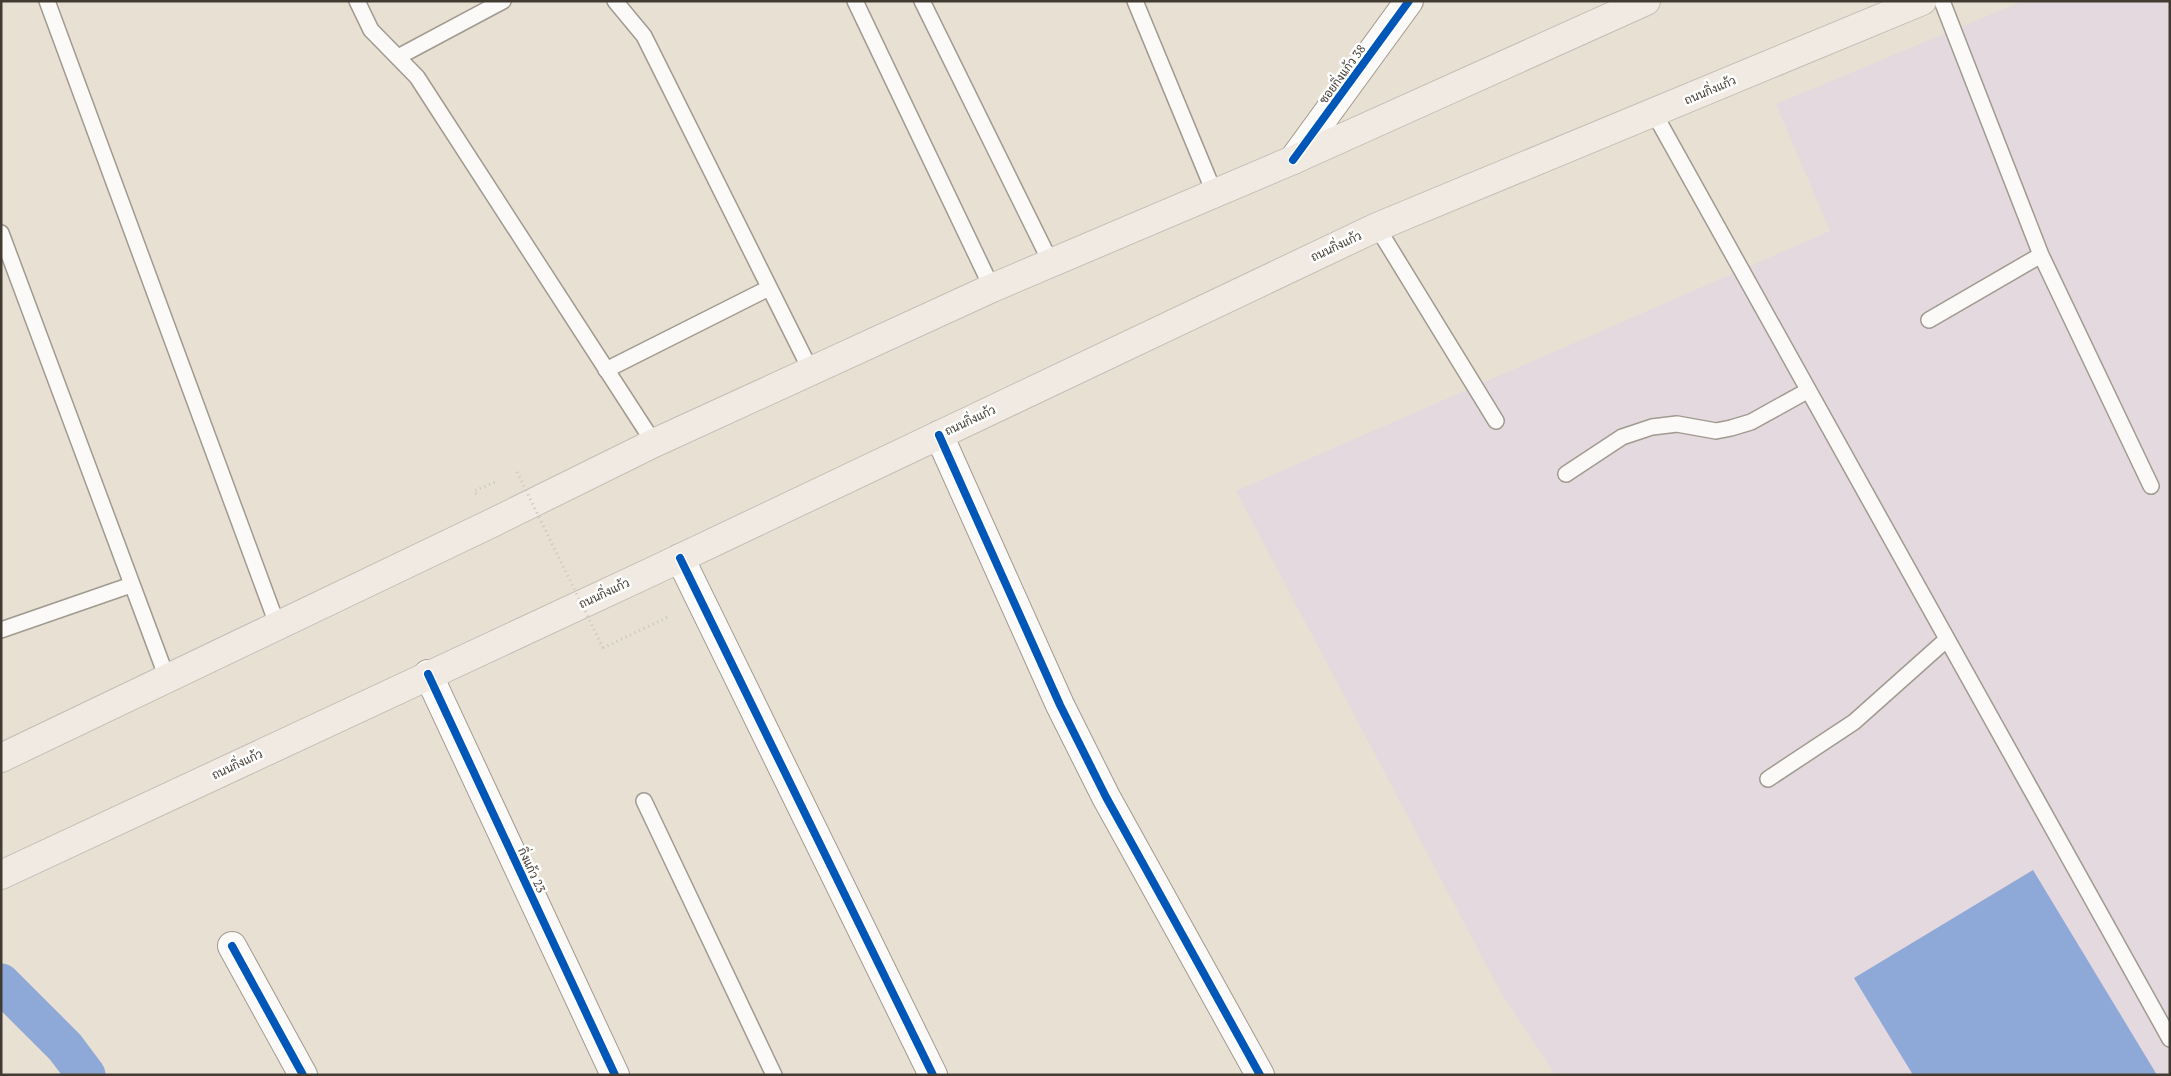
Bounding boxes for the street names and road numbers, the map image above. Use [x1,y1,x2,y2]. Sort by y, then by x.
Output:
street label: ซอยกิ่งแก้ว 38 [1314,40,1368,106]
street label: ถนนกิ่งแก้ว [1681,70,1738,108]
street label: ถนนกิ่งแก้ว [1307,225,1364,264]
street label: ถนนกิ่งแก้ว [941,399,998,438]
street label: ถนนกิ่งแก้ว [575,572,632,611]
street label: ถนนกิ่งแก้ว [208,743,265,782]
street label: กิ่งแก้ว 23 [515,844,551,895]

